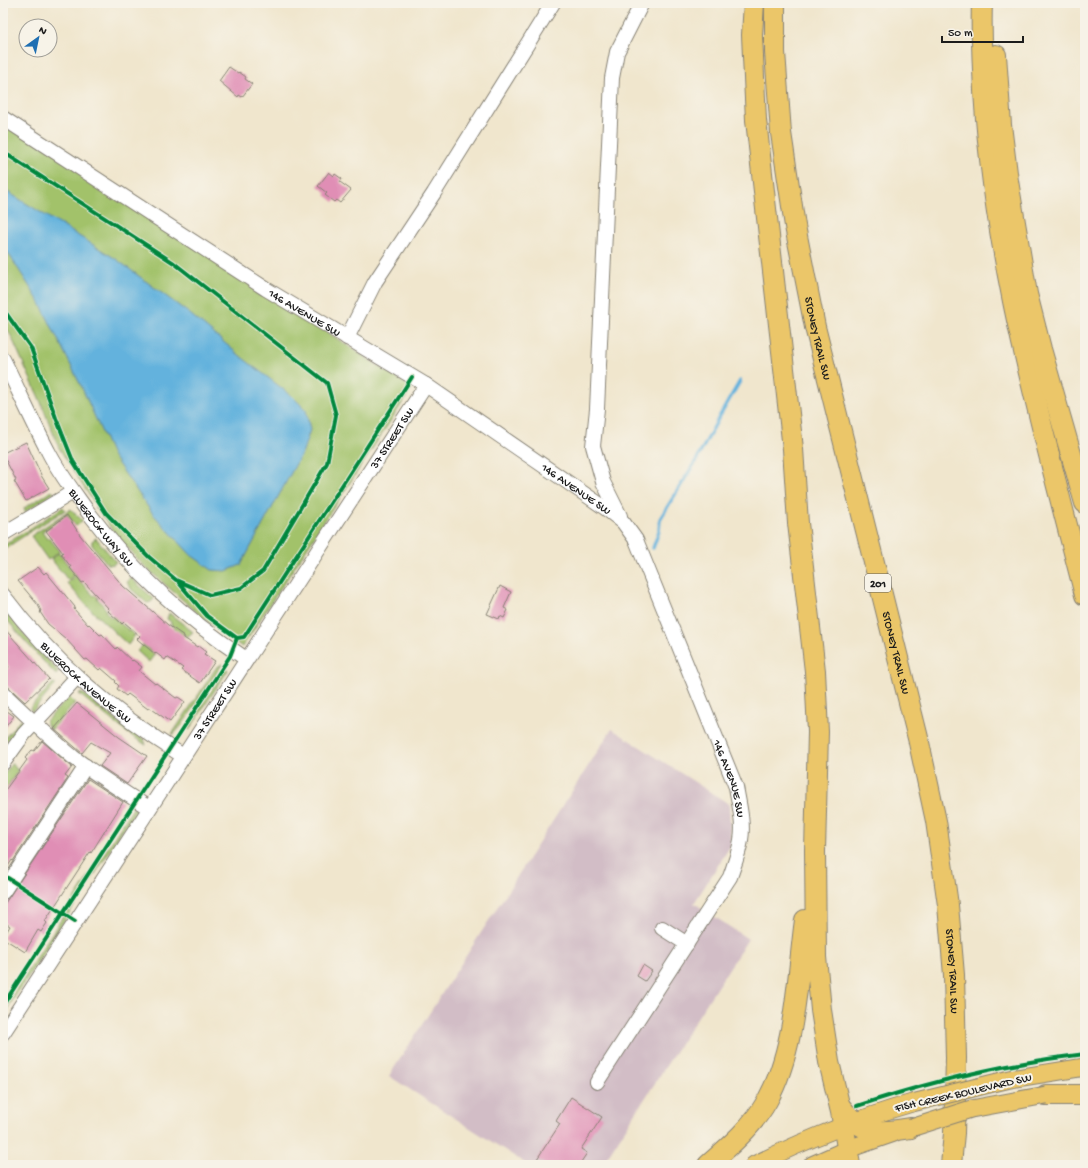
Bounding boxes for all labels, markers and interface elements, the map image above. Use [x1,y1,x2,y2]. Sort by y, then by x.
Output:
north arrow [18,18,58,58]
scale bar [942,18,1023,44]
text: N [36,24,49,38]
text: 50 m [948,27,973,41]
street label: 146 AVENUE SW [264,287,342,341]
street label: STONEY TRAIL SW [800,296,833,382]
street label: 37 STREET SW [368,406,418,473]
street label: 146 AVENUE SW [537,461,613,519]
street label: BLUEROCK WAY SW [64,486,136,571]
road number: 201 [865,574,891,592]
street label: STONEY TRAIL SW [878,610,912,696]
street label: BLUEROCK AVENUE SW [36,639,133,727]
street label: 37 STREET SW [191,677,241,744]
street label: 146 AVENUE SW [708,737,746,819]
street label: STONEY TRAIL SW [941,928,960,1014]
street label: FISH CREEK BOULEVARD SW [893,1071,1033,1117]

